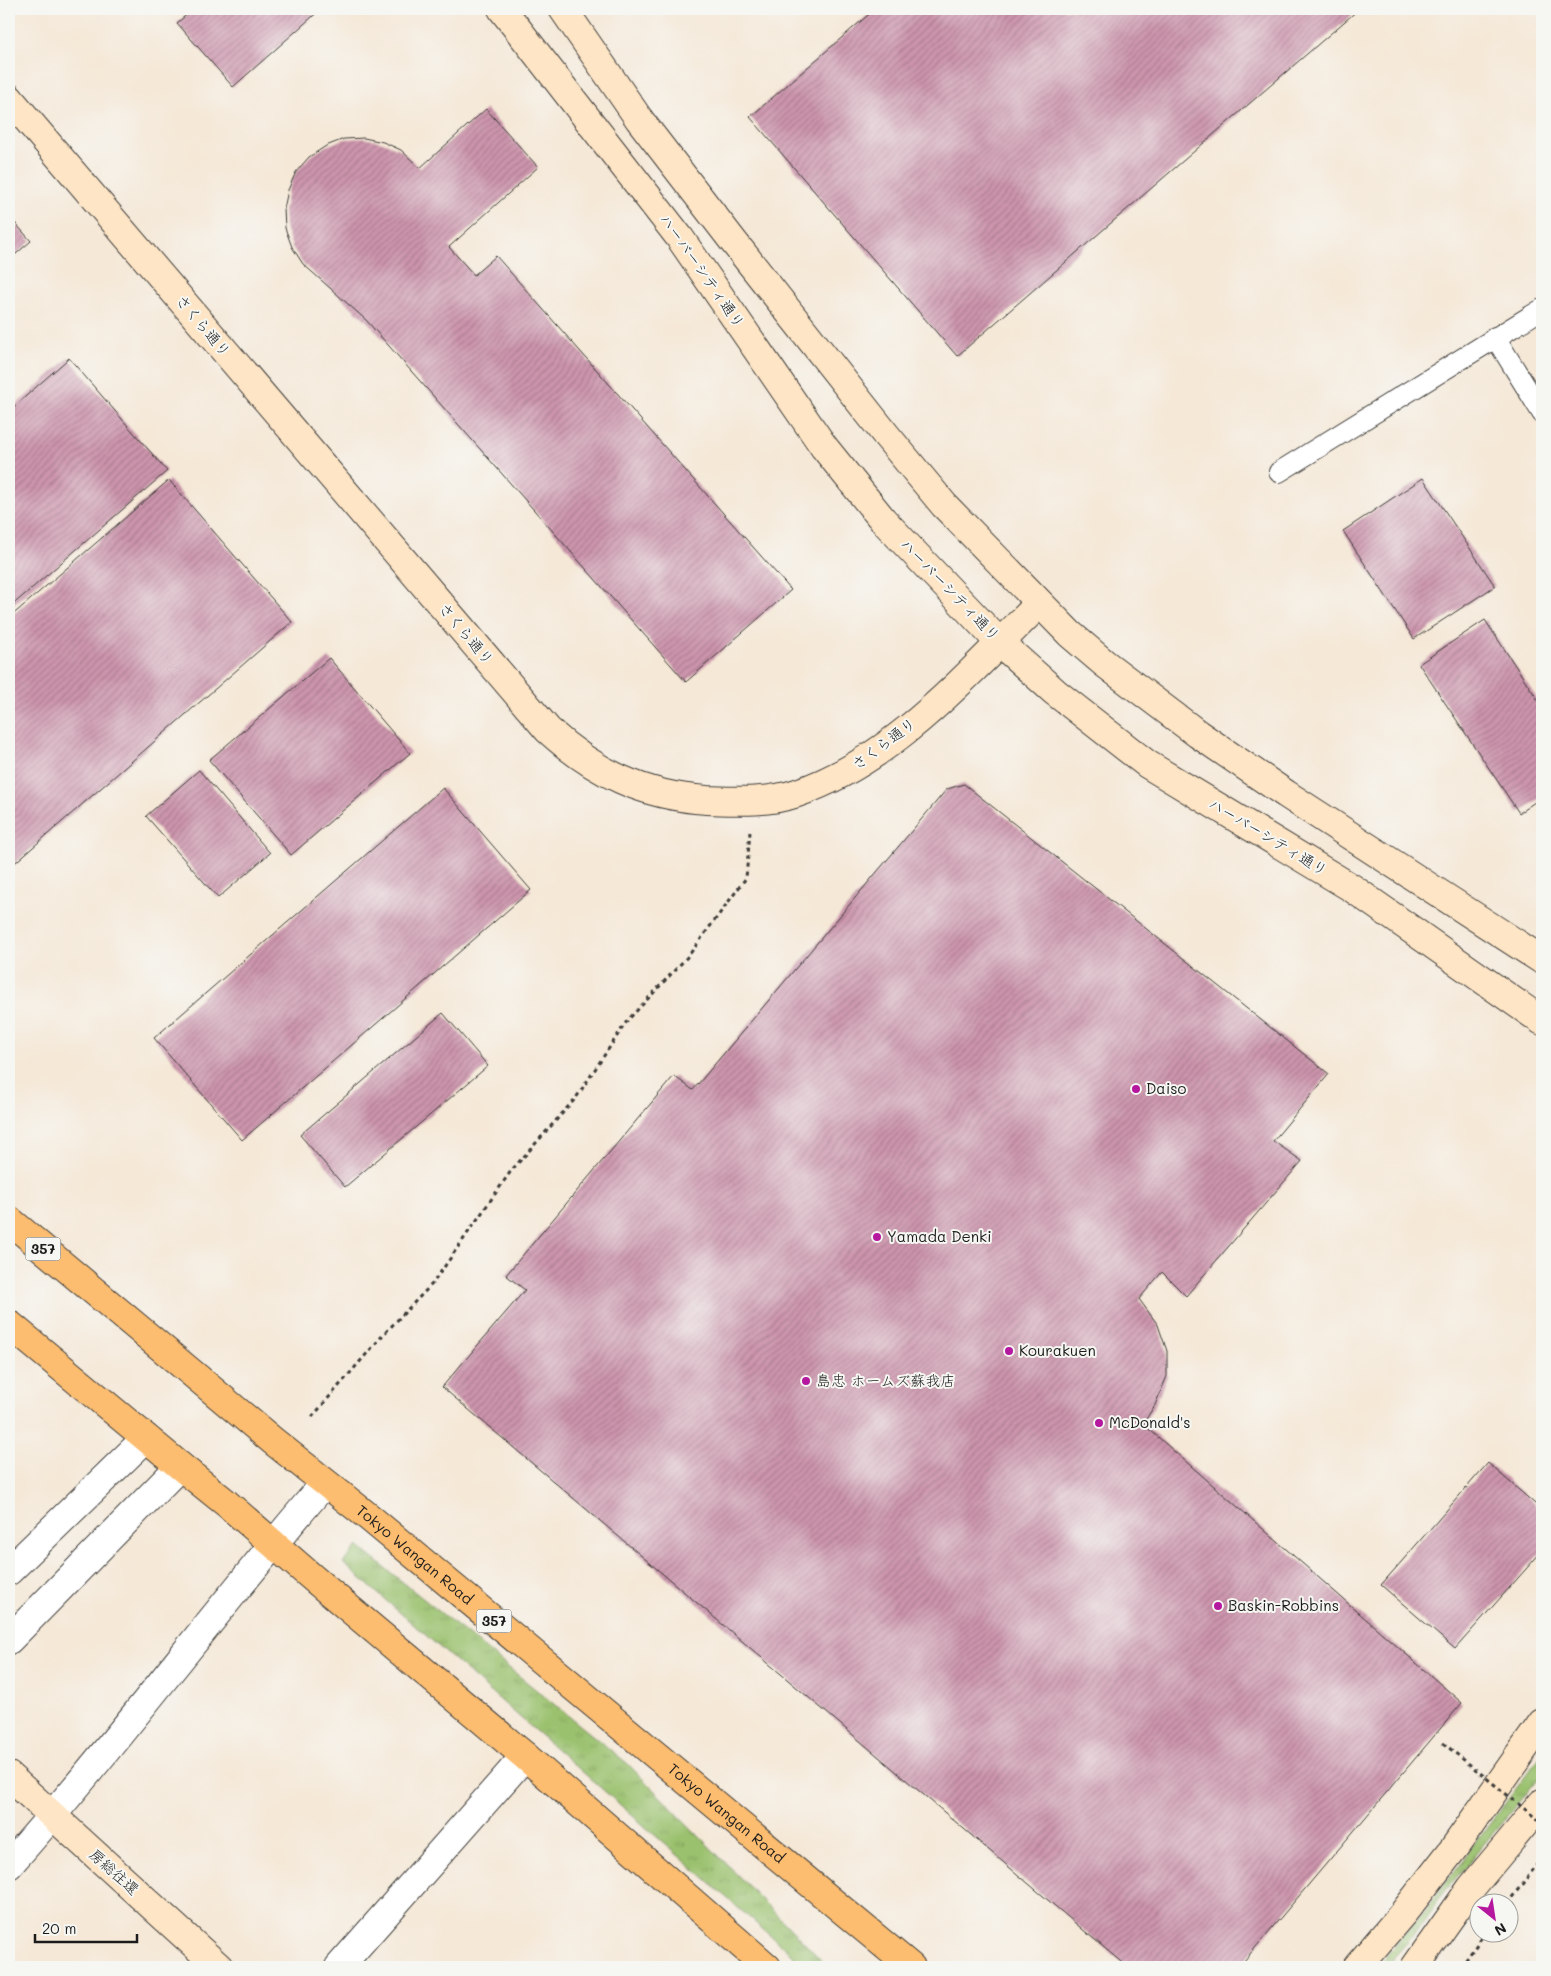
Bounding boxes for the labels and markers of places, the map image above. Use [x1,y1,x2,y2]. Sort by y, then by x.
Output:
place label: Daiso [1146,1078,1187,1098]
marker: Daiso [1130,1083,1142,1095]
place label: Yamada Denki [887,1226,992,1246]
marker: Yamada Denki [871,1231,883,1243]
place label: Kourakuen [1019,1340,1096,1360]
marker: Kourakuen [1003,1345,1015,1357]
place label: 島忠 ホームズ蘇我店 [816,1370,955,1390]
marker: 島忠 ホームズ蘇我店 [800,1375,812,1387]
place label: McDonald's [1109,1412,1191,1432]
marker: McDonald's [1093,1417,1105,1429]
place label: Baskin-Robbins [1228,1595,1339,1615]
marker: Baskin-Robbins [1212,1600,1224,1612]

